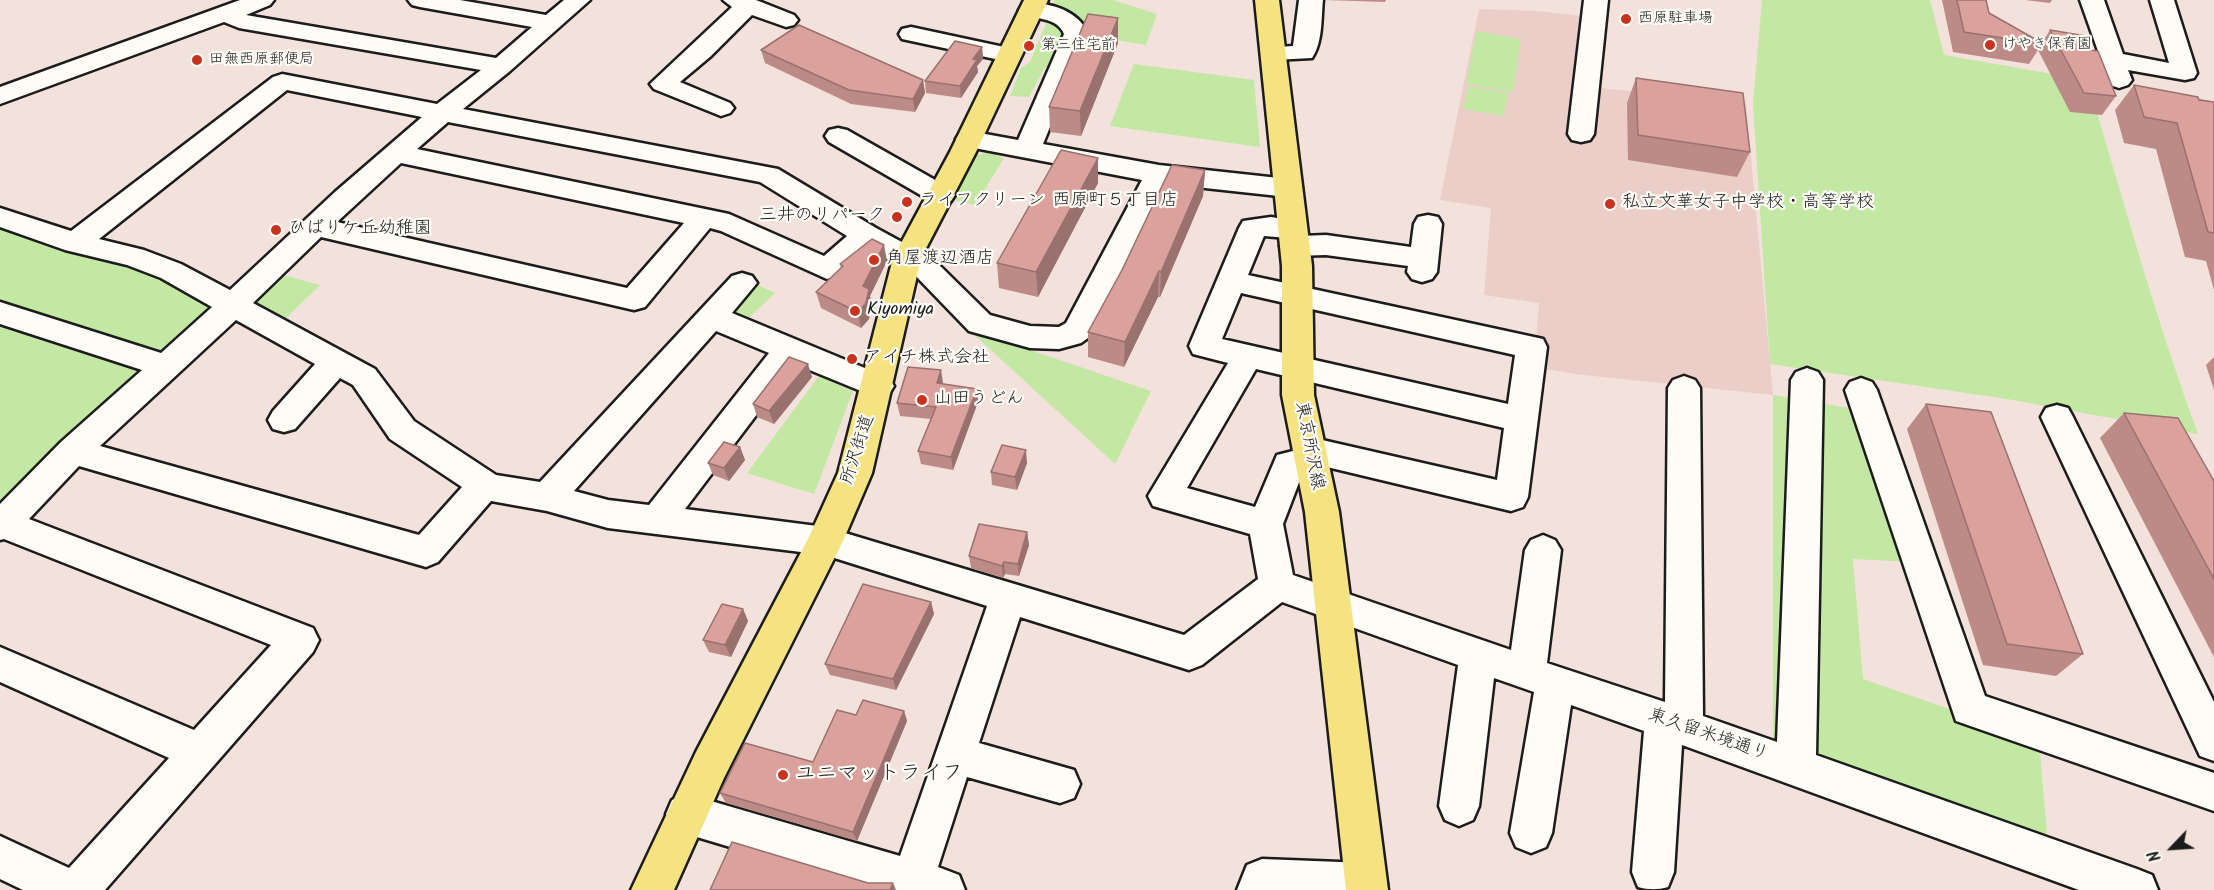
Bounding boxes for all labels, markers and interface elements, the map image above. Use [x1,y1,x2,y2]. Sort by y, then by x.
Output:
place label: 西原駐車場 [1638,10,1713,28]
marker: 西原駐車場 [1619,12,1633,26]
place label: けやき保育園 [2002,36,2092,54]
place label: 第三住宅前 [1041,37,1116,55]
marker: けやき保育園 [1983,38,1997,52]
marker: 第三住宅前 [1022,39,1036,53]
place label: 田無西原郵便局 [209,51,314,69]
marker: 田無西原郵便局 [190,53,204,67]
place label: ライフクリーン 西原町５丁目店 [919,191,1178,213]
place label: 私立文華女子中学校・高等学校 [1622,193,1874,215]
marker: ライフクリーン 西原町５丁目店 [900,195,914,209]
marker: 私立文華女子中学校・高等学校 [1603,197,1617,211]
place label: 三井のリパーク [759,206,885,228]
marker: 三井のリパーク [890,210,904,224]
place label: ひばりケ丘幼稚園 [288,219,432,241]
marker: ひばりケ丘幼稚園 [269,223,283,237]
place label: 角屋渡辺酒店 [886,249,994,271]
marker: 角屋渡辺酒店 [867,253,881,267]
place label: Kiyomiya [867,300,934,322]
marker: Kiyomiya [848,304,862,318]
place label: アイチ株式会社 [864,348,990,370]
marker: アイチ株式会社 [845,352,859,366]
place label: 山田うどん [934,389,1024,411]
marker: 山田うどん [915,393,929,407]
street label: 東京所沢線 [1289,400,1327,492]
street label: 所沢街道 [838,412,880,488]
street label: 東久留米境通り [1645,705,1771,767]
place label: ユニマットライフ [795,762,963,788]
marker: ユニマットライフ [776,768,790,782]
north arrow [2142,818,2202,878]
text: N [2142,846,2169,866]

